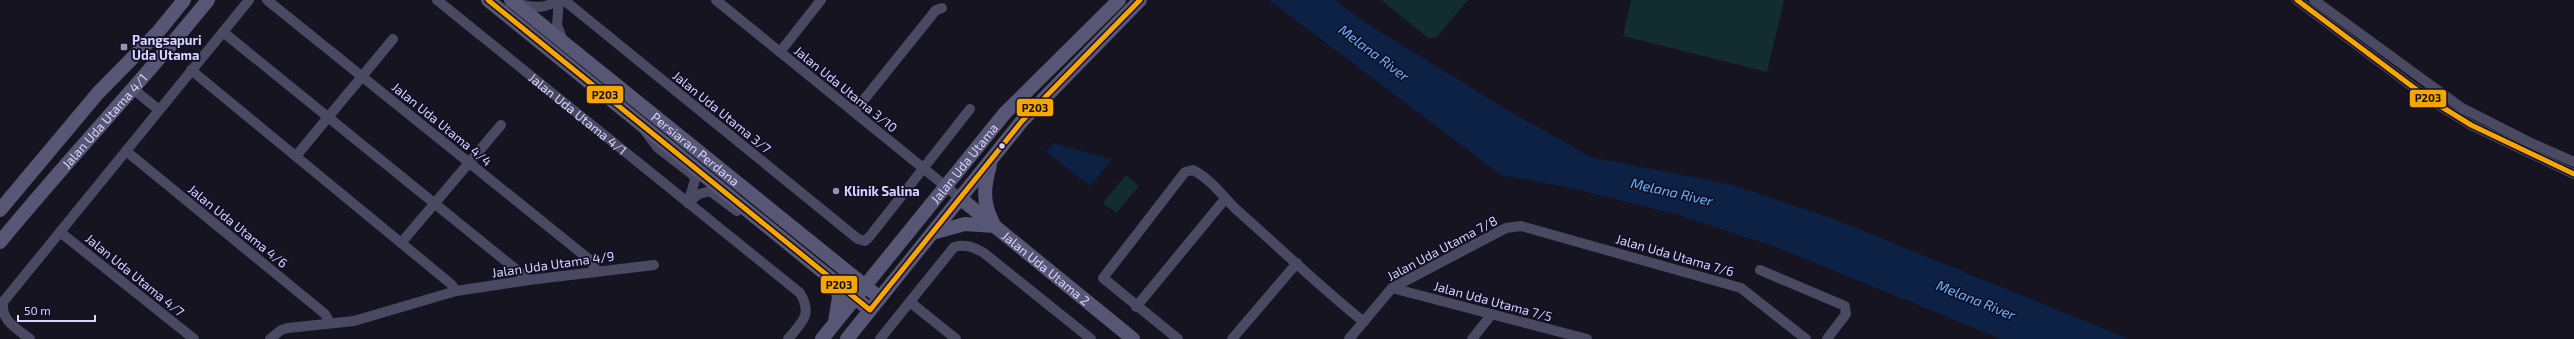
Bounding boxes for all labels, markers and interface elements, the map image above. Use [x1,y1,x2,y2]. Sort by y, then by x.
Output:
water label: Melana River [1336,21,1413,85]
place label: Pangsapuri Uda Utama [132,32,202,63]
marker: Pangsapuri Uda Utama [119,42,129,52]
street label: Jalan Uda Utama 3/10 [791,42,901,136]
street label: Jalan Uda Utama 3/7 [670,67,775,157]
street label: Jalan Uda Utama 4/1 [526,69,630,158]
street label: Jalan Uda Utama 4/1 [58,70,151,172]
street label: Jalan Uda Utama 4/4 [389,79,495,169]
line badge: P203 [586,85,624,104]
text: P203 [592,88,618,101]
line badge: P203 [2409,89,2447,108]
text: P203 [2415,91,2441,104]
line badge: P203 [1016,98,1054,117]
text: P203 [1022,101,1048,114]
street label: Persiaran Perdana [648,109,743,189]
street label: Jalan Uda Utama [927,120,1001,207]
unlabelled marker [997,141,1007,151]
water label: Melana River [1629,174,1715,209]
street label: Jalan Uda Utama 4/6 [185,181,291,271]
place label: Klinik Salina [844,183,920,199]
marker: Klinik Salina [831,186,841,196]
street label: Jalan Uda Utama 7/8 [1384,212,1500,284]
street label: Jalan Uda Utama 2 [999,228,1093,309]
street label: Jalan Uda Utama 4/7 [82,230,188,320]
street label: Jalan Uda Utama 7/6 [1614,230,1736,280]
street label: Jalan Uda Utama 4/9 [491,247,615,281]
line badge: P203 [820,275,858,294]
water label: Melana River [1934,276,2019,323]
text: P203 [826,278,852,291]
street label: Jalan Uda Utama 7/5 [1432,278,1554,324]
scale bar [18,297,95,323]
text: 50 m [24,303,51,317]

